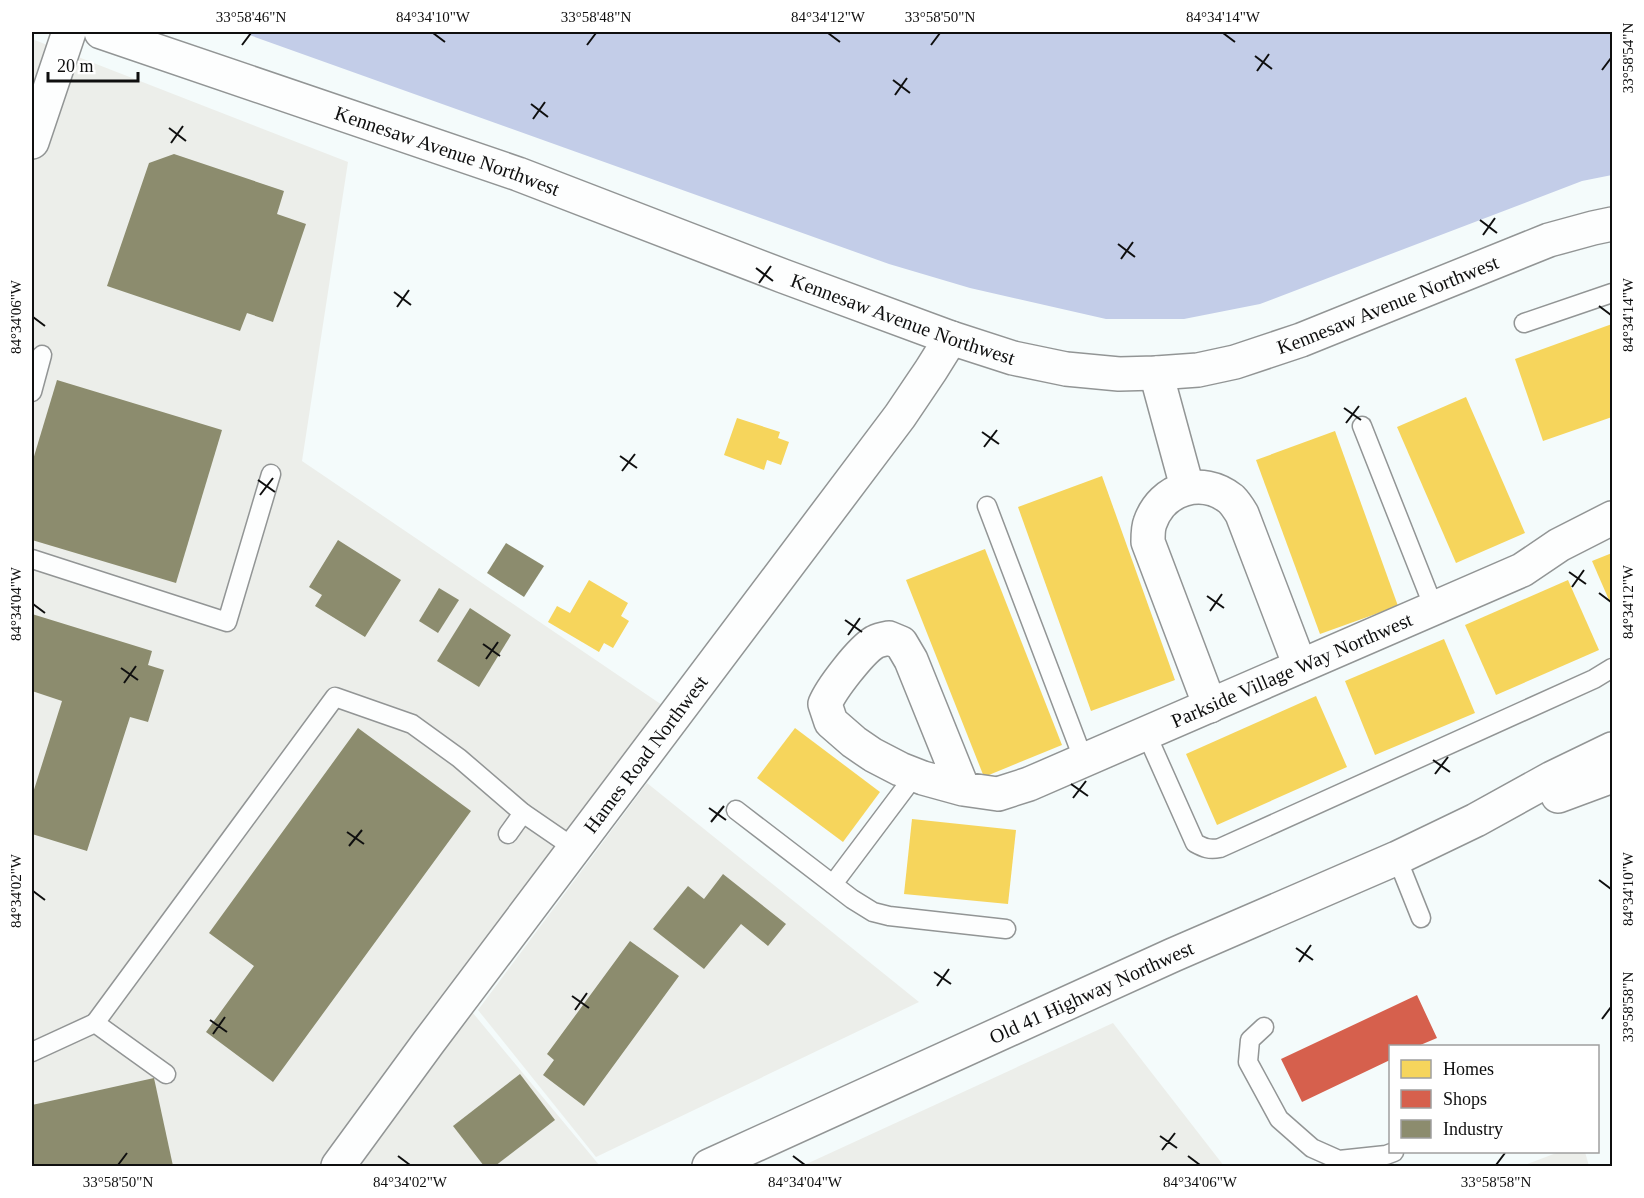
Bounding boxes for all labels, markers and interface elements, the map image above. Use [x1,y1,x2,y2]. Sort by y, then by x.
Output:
text: 33°58'46"N [216,9,286,25]
text: 84°34'10"W [396,9,471,25]
text: 33°58'48"N [561,9,631,25]
text: 84°34'12"W [791,9,866,25]
text: 33°58'50"N [905,9,975,25]
text: 84°34'14"W [1186,9,1261,25]
text: 33°58'54"N [1620,23,1636,93]
scale bar [48,45,138,83]
text: 20 m [57,56,94,76]
street label: Kennesaw Avenue Northwest [332,101,563,200]
street label: Kennesaw Avenue Northwest [1274,250,1502,358]
street label: Kennesaw Avenue Northwest [788,269,1018,369]
text: 84°34'14"W [1620,277,1636,352]
text: 84°34'06"W [8,279,24,354]
text: 84°34'12"W [1620,564,1636,639]
text: 84°34'04"W [8,566,24,641]
street label: Parkside Village Way Northwest [1168,608,1416,732]
street label: Hames Road Northwest [579,671,712,837]
text: 84°34'10"W [1620,851,1636,926]
text: 84°34'02"W [8,853,24,928]
street label: Old 41 Highway Northwest [986,936,1197,1048]
text: 33°58'58"N [1620,972,1636,1042]
legend [1389,1045,1599,1153]
text: Homes [1443,1059,1494,1079]
text: Shops [1443,1089,1487,1109]
text: Industry [1443,1119,1503,1139]
text: 33°58'50"N [83,1174,153,1190]
text: 84°34'02"W [373,1174,448,1190]
text: 84°34'04"W [768,1174,843,1190]
text: 84°34'06"W [1163,1174,1238,1190]
text: 33°58'58"N [1461,1174,1531,1190]

